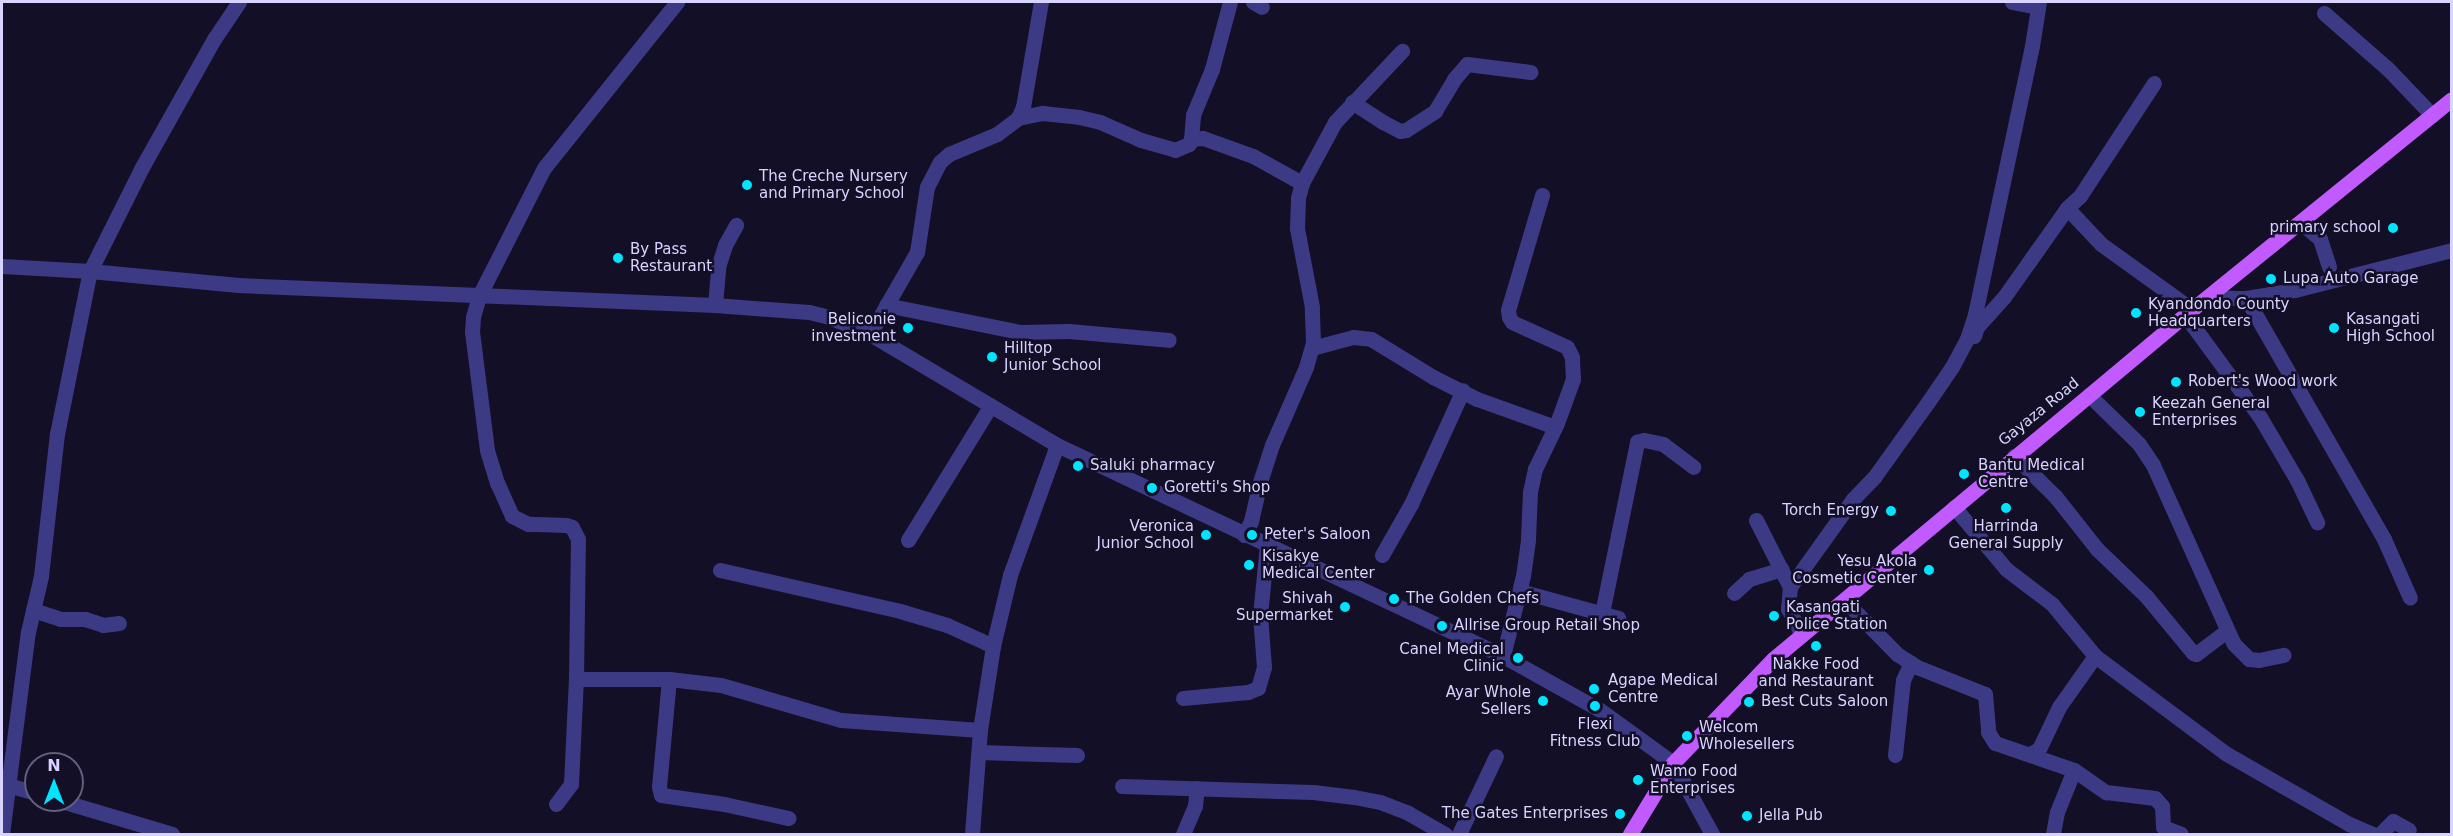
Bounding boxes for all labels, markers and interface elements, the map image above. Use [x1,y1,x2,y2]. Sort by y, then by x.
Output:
place label: The Creche Nursery and Primary School [759,167,908,202]
marker: The Creche Nursery and Primary School [740,178,754,192]
place label: primary school [2269,219,2381,237]
marker: primary school [2386,221,2400,235]
place label: By Pass Restaurant [630,240,712,275]
marker: By Pass Restaurant [611,251,625,265]
place label: Lupa Auto Garage [2283,270,2419,288]
marker: Lupa Auto Garage [2264,272,2278,286]
place label: Kyandondo County Headquarters [2148,295,2289,330]
marker: Kyandondo County Headquarters [2129,306,2143,320]
place label: Beliconie investment [811,310,896,345]
place label: Kasangati High School [2346,310,2435,345]
marker: Beliconie investment [901,321,915,335]
marker: Kasangati High School [2327,321,2341,335]
place label: Hilltop Junior School [1004,339,1102,374]
marker: Hilltop Junior School [985,350,999,364]
place label: Robert's Wood work [2188,373,2337,391]
street label: Gayaza Road [1995,374,2083,450]
marker: Robert's Wood work [2169,375,2183,389]
place label: Keezah General Enterprises [2152,394,2270,429]
marker: Keezah General Enterprises [2133,405,2147,419]
place label: Bantu Medical Centre [1978,456,2085,491]
place label: Saluki pharmacy [1090,457,1215,475]
marker: Saluki pharmacy [1071,459,1085,473]
marker: Bantu Medical Centre [1955,465,1973,483]
place label: Goretti's Shop [1164,479,1270,497]
marker: Goretti's Shop [1145,481,1159,495]
marker: Harrinda General Supply [1999,501,2013,515]
place label: Torch Energy [1782,502,1879,520]
marker: Torch Energy [1884,504,1898,518]
place label: Veronica Junior School [1096,517,1194,552]
place label: Harrinda General Supply [1949,517,2063,552]
place label: Peter's Saloon [1264,526,1370,544]
marker: Veronica Junior School [1199,528,1213,542]
marker: Peter's Saloon [1245,528,1259,542]
place label: Kisakye Medical Center [1262,547,1375,582]
place label: Yesu Akola Cosmetic Center [1792,552,1917,587]
marker: Kisakye Medical Center [1240,556,1258,574]
marker: Yesu Akola Cosmetic Center [1922,563,1936,577]
place label: Shivah Supermarket [1236,589,1333,624]
place label: The Golden Chefs [1406,590,1539,608]
marker: The Golden Chefs [1387,592,1401,606]
place label: Kasangati Police Station [1786,598,1888,633]
marker: Shivah Supermarket [1338,600,1352,614]
marker: Kasangati Police Station [1767,609,1781,623]
place label: Allrise Group Retail Shop [1454,617,1640,635]
marker: Allrise Group Retail Shop [1435,619,1449,633]
marker: Nakke Food and Restaurant [1809,639,1823,653]
place label: Canel Medical Clinic [1399,640,1504,675]
marker: Canel Medical Clinic [1509,649,1527,667]
place label: Nakke Food and Restaurant [1758,655,1874,690]
place label: Agape Medical Centre [1608,671,1718,706]
marker: Agape Medical Centre [1585,680,1603,698]
place label: Ayar Whole Sellers [1446,683,1531,718]
place label: Best Cuts Saloon [1761,693,1888,711]
marker: Ayar Whole Sellers [1536,694,1550,708]
marker: Best Cuts Saloon [1742,695,1756,709]
marker: Flexi Fitness Club [1588,699,1602,713]
place label: Flexi Fitness Club [1550,715,1640,750]
place label: Welcom Wholesellers [1699,718,1795,753]
marker: Welcom Wholesellers [1680,729,1694,743]
north arrow [24,752,84,812]
text: N [47,756,61,775]
place label: Wamo Food Enterprises [1650,762,1738,797]
marker: Wamo Food Enterprises [1631,773,1645,787]
place label: The Gates Enterprises [1442,805,1608,823]
marker: The Gates Enterprises [1613,807,1627,821]
place label: Jella Pub [1759,807,1823,825]
marker: Jella Pub [1740,809,1754,823]

